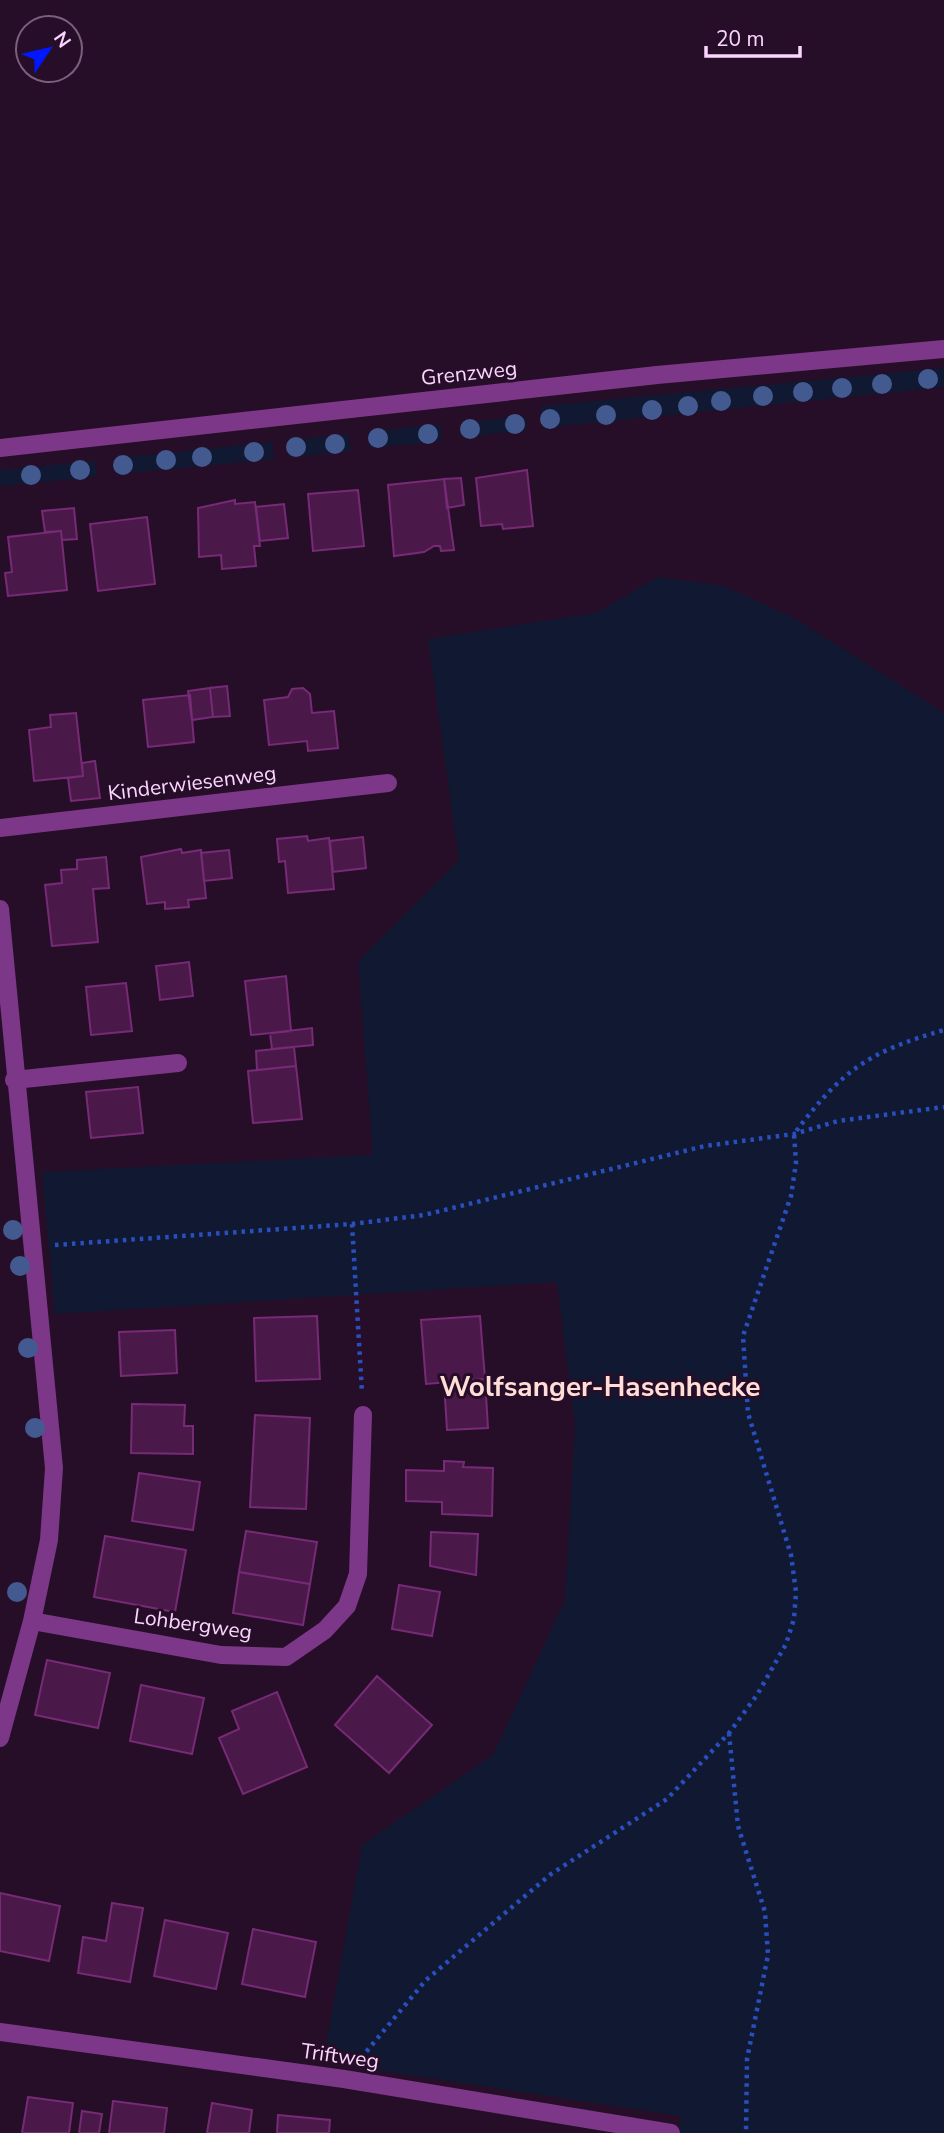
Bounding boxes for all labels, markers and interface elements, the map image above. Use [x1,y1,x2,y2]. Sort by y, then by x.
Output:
north arrow [14,14,84,84]
scale bar [706,14,800,58]
text: 20 m [716,25,765,53]
text: N [47,27,77,53]
street label: Grenzweg [420,354,518,392]
street label: Kinderwiesenweg [106,759,278,807]
district label: Wolfsanger-Hasenhecke [439,1368,761,1406]
street label: Lohbergweg [132,1602,254,1646]
street label: Triftweg [299,2037,381,2075]

